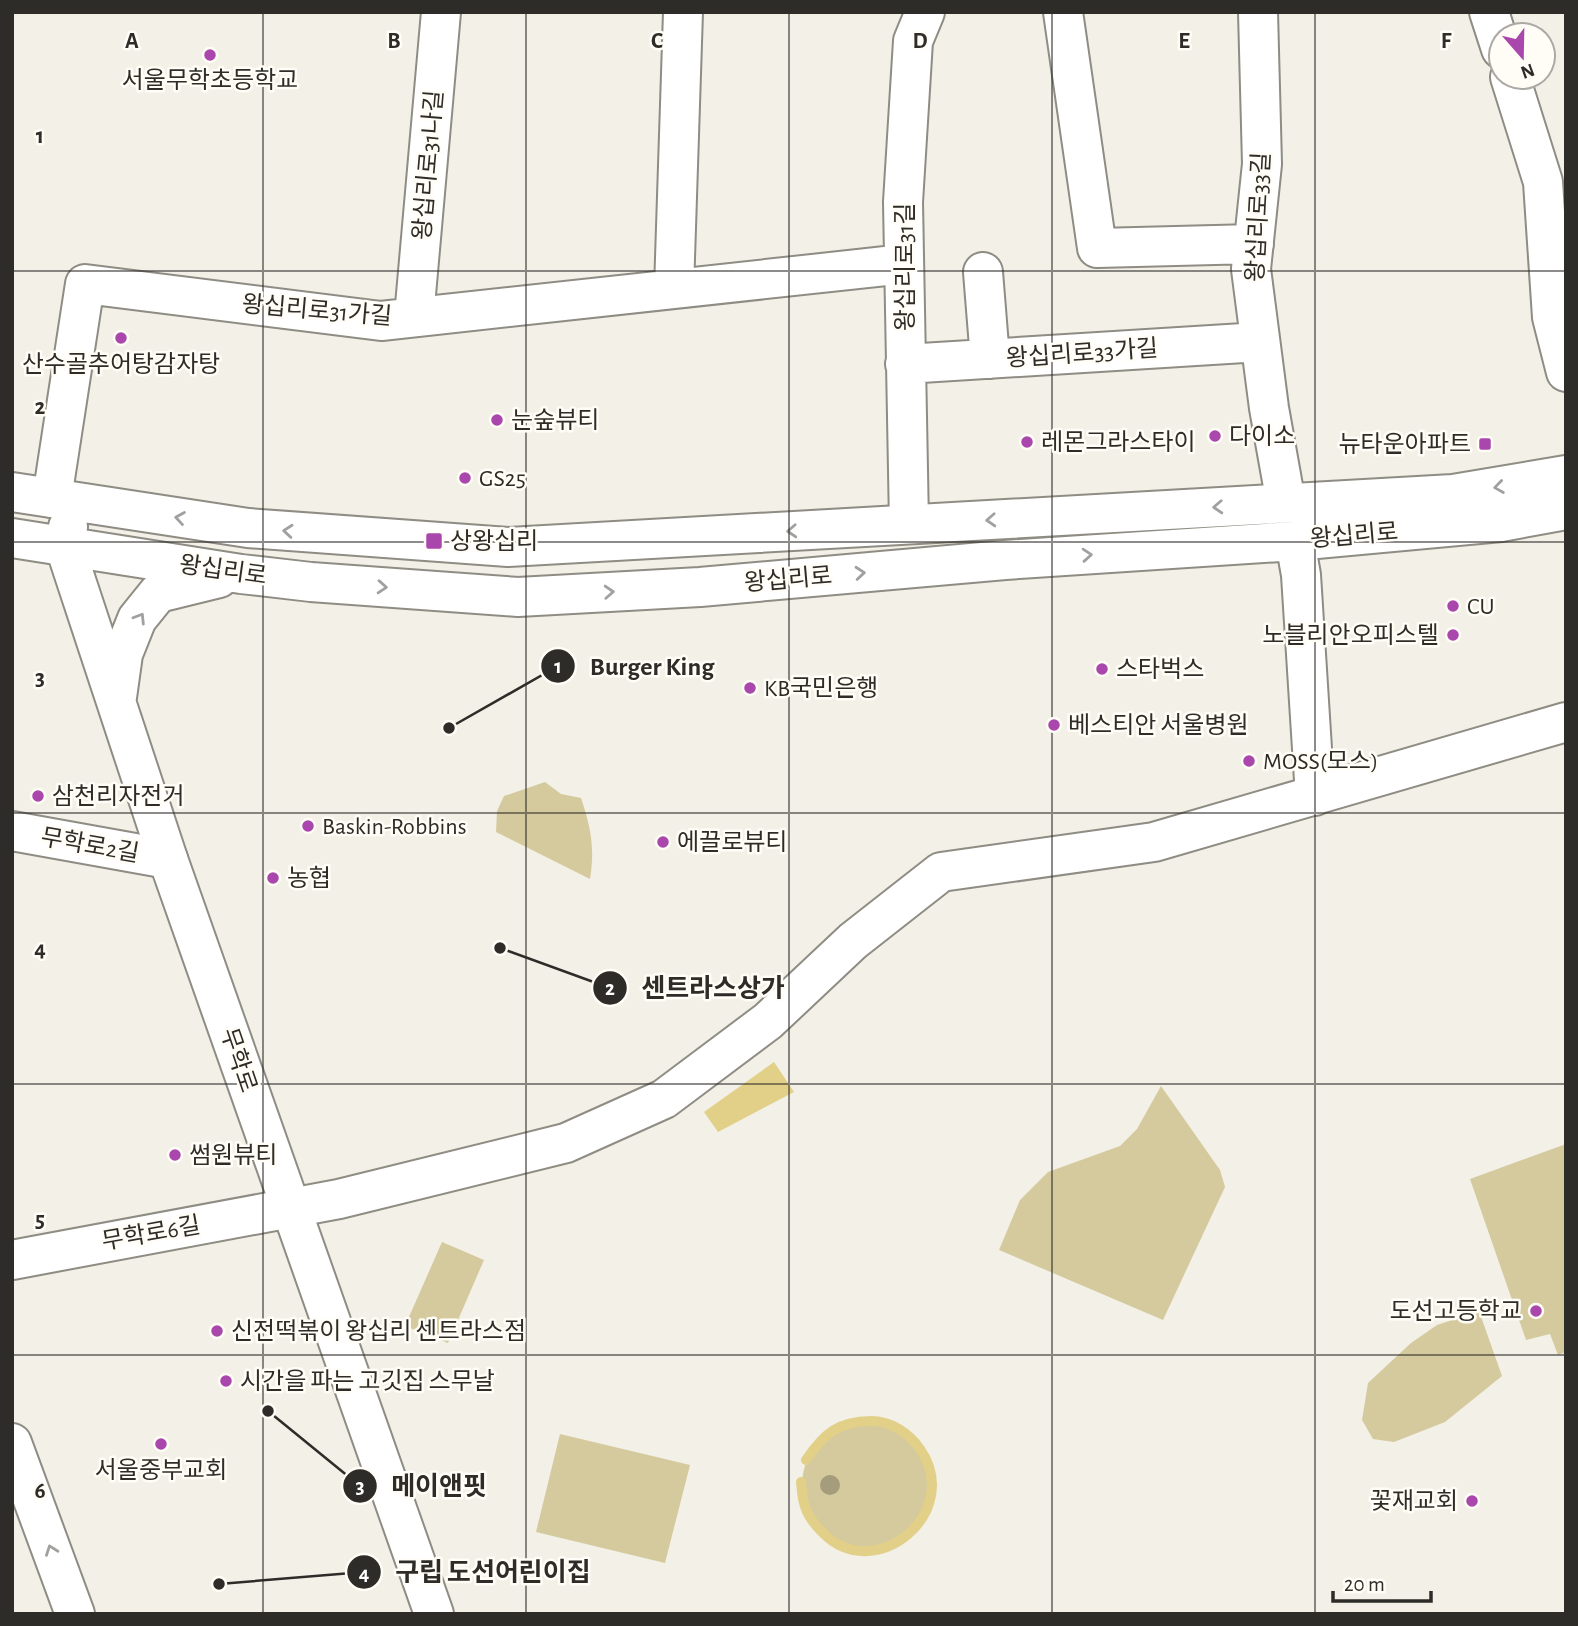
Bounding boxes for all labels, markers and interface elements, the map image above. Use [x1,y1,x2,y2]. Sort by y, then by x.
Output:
north arrow [1487,21,1557,91]
text: A [125,30,139,53]
text: B [387,30,401,53]
text: C [651,30,663,53]
text: D [912,30,928,53]
text: E [1178,30,1190,53]
text: F [1441,30,1452,53]
marker: 서울무학초등학교 [202,47,218,63]
text: N [1518,59,1537,82]
place label: 서울무학초등학교 [122,67,298,93]
street label: 왕십리로31나길 [409,89,448,241]
text: 1 [36,125,44,148]
street label: 왕십리로33길 [1243,151,1274,283]
street label: 왕십리로31길 [893,203,918,331]
street label: 왕십리로31가길 [241,291,393,330]
marker: 산수골추어탕감자탕 [113,330,129,346]
street label: 왕십리로33가길 [1005,336,1159,371]
place label: 산수골추어탕감자탕 [22,352,220,377]
text: 2 [35,396,46,419]
place label: 눈숲뷰티 [511,408,599,433]
marker: 눈숲뷰티 [489,412,505,428]
place label: 다이소 [1229,424,1295,449]
marker: 다이소 [1207,428,1223,444]
place label: 레몬그라스타이 [1041,430,1196,455]
place label: 뉴타운아파트 [1339,432,1471,457]
marker: 레몬그라스타이 [1019,434,1035,450]
marker: 뉴타운아파트 [1477,436,1493,452]
place label: GS25 [479,467,526,491]
marker: GS25 [457,470,473,486]
one-way arrow [1493,479,1504,494]
one-way arrow [1213,499,1224,514]
one-way arrow [174,511,186,526]
one-way arrow [985,512,996,527]
street label: 왕십리로 [1309,519,1399,552]
one-way arrow [787,523,798,538]
one-way arrow [282,524,293,539]
place label: 상왕십리 [450,529,538,554]
marker: 상왕십리 [424,531,444,551]
one-way arrow [1082,548,1093,563]
street label: 왕십리로 [177,552,268,589]
street label: 왕십리로 [743,563,833,596]
one-way arrow [855,566,866,581]
one-way arrow [377,579,388,594]
one-way arrow [604,585,615,600]
place label: CU [1467,595,1495,619]
marker: CU [1445,598,1461,614]
one-way arrow [131,613,144,626]
place label: 노블리안오피스텔 [1262,623,1439,648]
marker: 노블리안오피스텔 [1445,627,1461,643]
callout: Burger King [540,643,728,690]
text: Burger King [590,654,715,680]
text: 1 [554,656,562,677]
place label: 스타벅스 [1116,657,1204,682]
marker: 스타벅스 [1094,661,1110,677]
text: 3 [35,667,45,690]
place label: KB국민은행 [764,676,878,701]
marker: KB국민은행 [742,680,758,696]
place label: 베스티안 서울병원 [1068,713,1249,738]
marker: 베스티안 서울병원 [1046,717,1062,733]
place label: MOSS(모스) [1263,750,1378,774]
marker: MOSS(모스) [1241,753,1257,769]
place label: 삼천리자전거 [52,784,184,809]
marker: 삼천리자전거 [30,788,46,804]
place label: Baskin-Robbins [322,815,467,839]
marker: Baskin-Robbins [300,818,316,834]
street label: 무학로2길 [39,824,141,866]
place label: 에끌로뷰티 [677,830,787,855]
marker: 에끌로뷰티 [655,834,671,850]
place label: 농협 [287,865,331,891]
marker: 농협 [265,870,281,886]
text: 4 [34,938,46,961]
callout: 센트라스상가 [592,964,799,1011]
text: 센트라스상가 [641,974,785,1002]
text: 2 [605,978,615,999]
street label: 무학로 [216,1024,262,1096]
place label: 썸원뷰티 [189,1143,277,1168]
marker: 썸원뷰티 [167,1147,183,1163]
text: 5 [35,1209,45,1232]
street label: 무학로6길 [100,1212,202,1254]
place label: 도선고등학교 [1390,1298,1522,1324]
marker: 도선고등학교 [1528,1303,1544,1319]
place label: 신전떡볶이 왕십리 센트라스점 [231,1318,526,1344]
marker: 신전떡볶이 왕십리 센트라스점 [209,1323,225,1339]
place label: 시간을 파는 고깃집 스무날 [240,1368,495,1394]
marker: 시간을 파는 고깃집 스무날 [218,1373,234,1389]
marker: 서울중부교회 [153,1436,169,1452]
place label: 서울중부교회 [95,1458,227,1483]
callout: 메이앤핏 [342,1462,501,1509]
text: 메이앤핏 [391,1472,487,1500]
text: 3 [355,1476,365,1497]
text: 6 [34,1480,46,1503]
place label: 꽃재교회 [1370,1489,1458,1514]
marker: 꽃재교회 [1464,1493,1480,1509]
one-way arrow [46,1544,60,1556]
callout: 구립 도선어린이집 [346,1549,604,1596]
text: 구립 도선어린이집 [395,1558,591,1586]
scale bar [1333,1560,1431,1604]
text: 4 [359,1563,369,1584]
text: 20 m [1344,1574,1385,1595]

